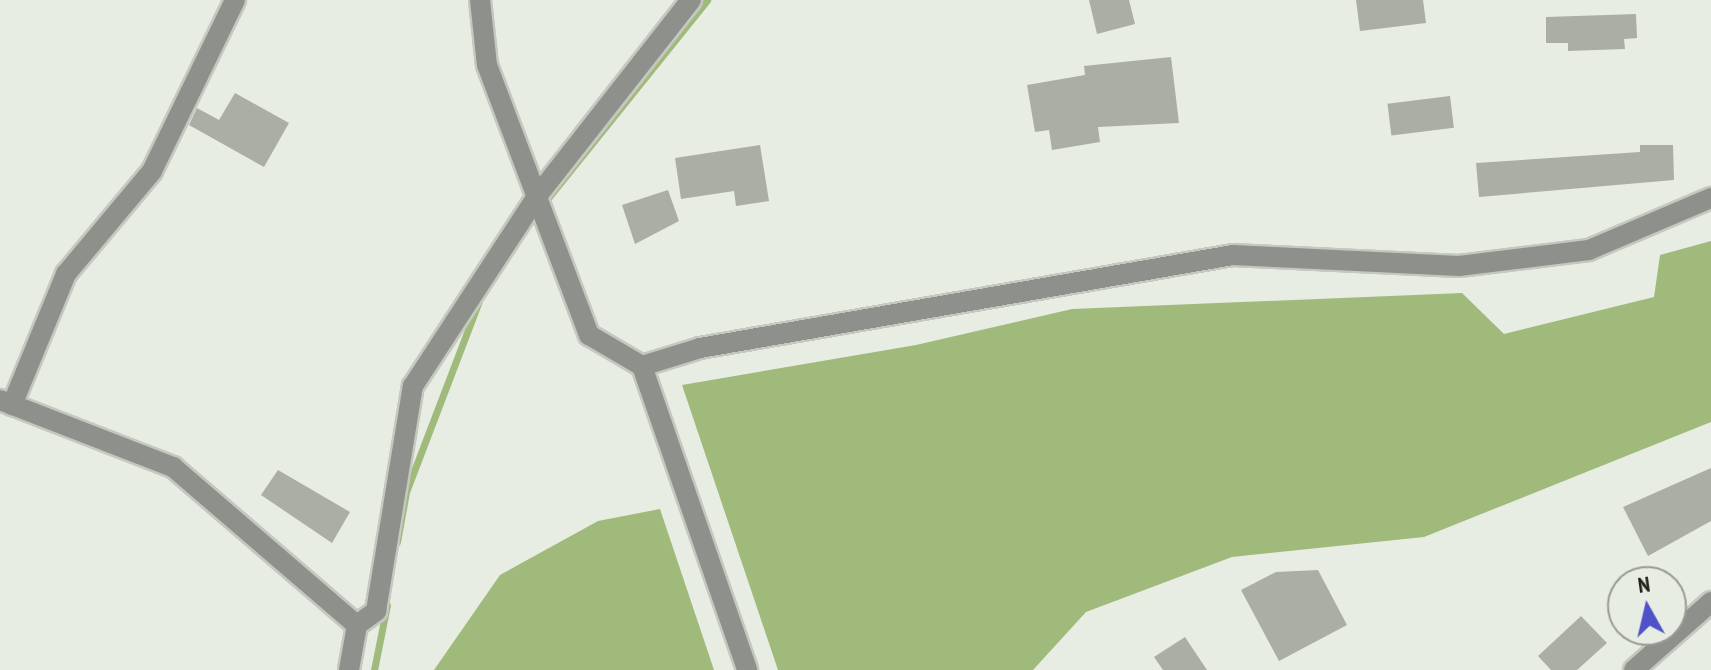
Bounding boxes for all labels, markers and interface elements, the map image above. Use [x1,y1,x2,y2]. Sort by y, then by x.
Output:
north arrow [1607,566,1687,646]
text: N [1636,570,1652,599]

